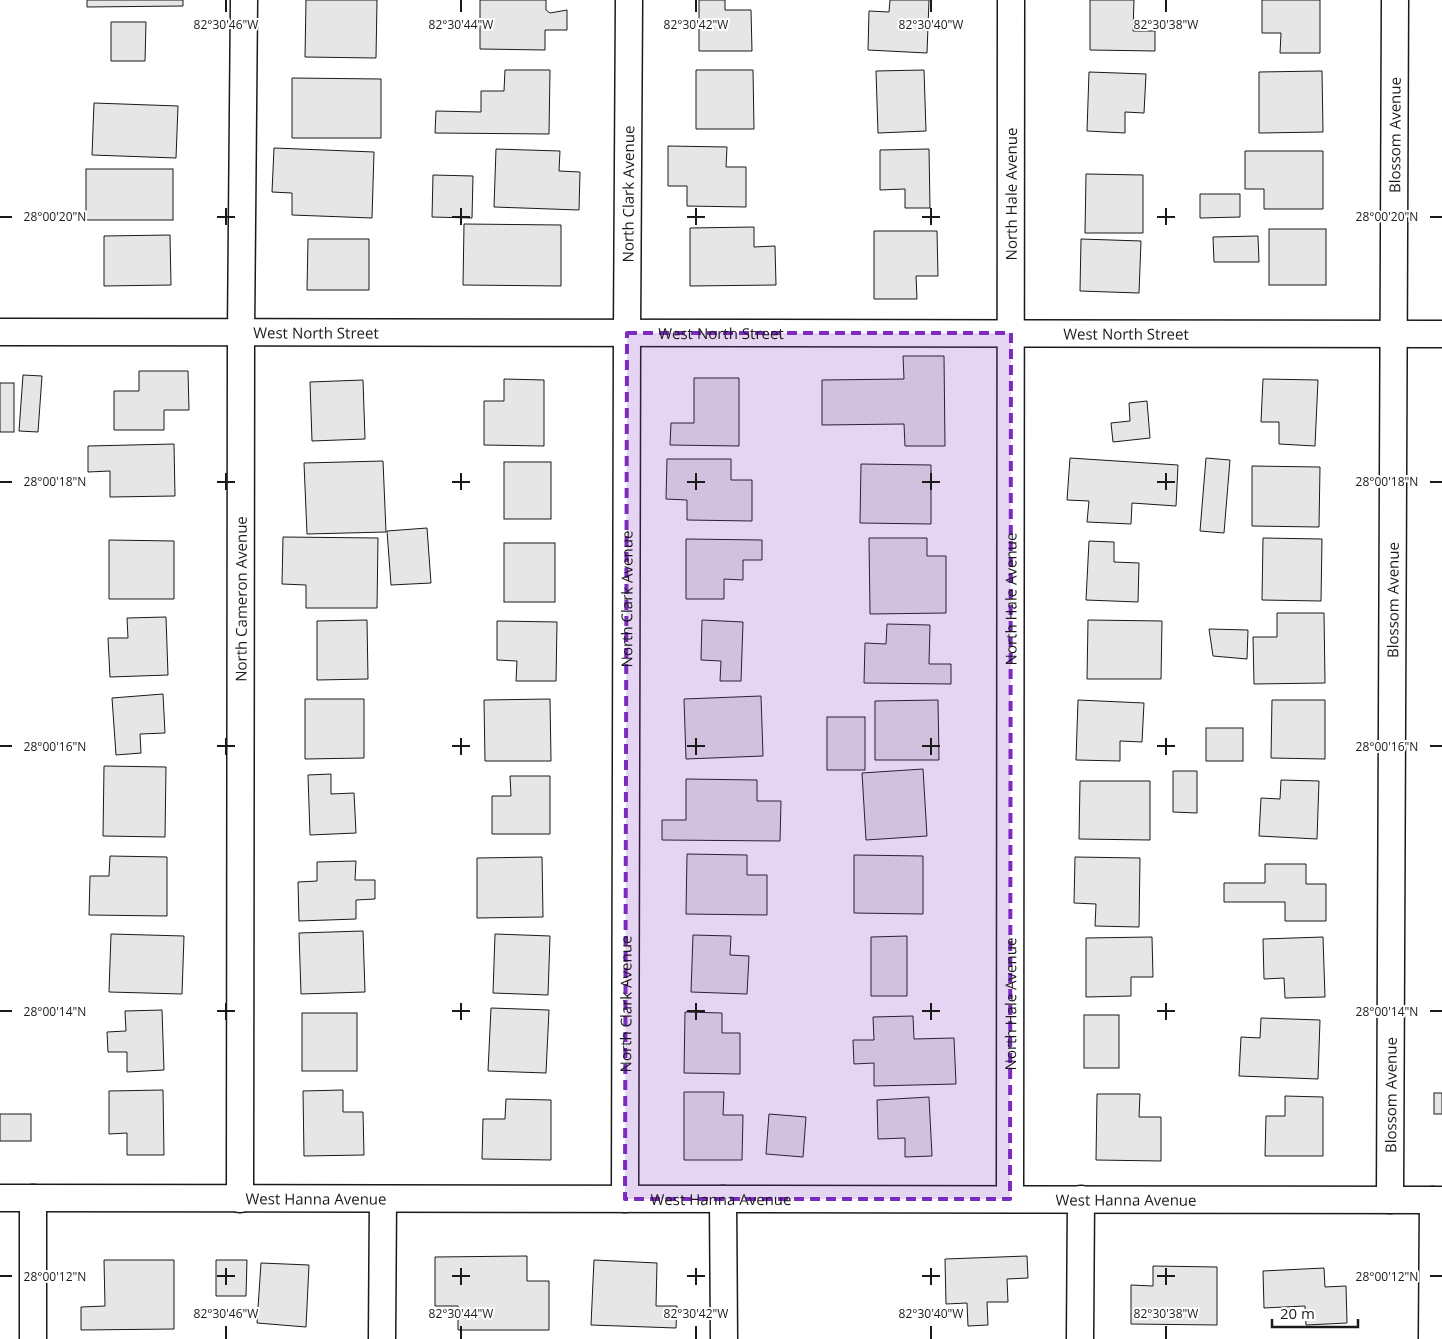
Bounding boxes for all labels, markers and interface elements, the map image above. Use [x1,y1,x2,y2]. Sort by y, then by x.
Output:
text: 82°30'46"W [194,16,258,33]
text: 82°30'44"W [429,16,493,33]
text: 82°30'42"W [664,16,728,33]
text: 82°30'40"W [899,16,963,33]
text: 82°30'38"W [1134,16,1198,33]
street label: Blossom Avenue [1384,77,1405,193]
street label: North Clark Avenue [617,126,638,262]
street label: North Hale Avenue [1001,128,1021,260]
text: 28°00'20"N [24,208,86,225]
text: 28°00'20"N [1356,208,1418,225]
street label: West North Street [253,322,379,343]
street label: West North Street [658,323,784,343]
street label: West North Street [1063,323,1189,344]
text: 28°00'18"N [24,473,86,490]
text: 28°00'18"N [1356,473,1418,490]
street label: North Cameron Avenue [231,516,251,682]
street label: North Clark Avenue [616,531,637,667]
street label: North Hale Avenue [1000,533,1021,665]
street label: Blossom Avenue [1382,542,1403,658]
text: 28°00'16"N [24,738,86,755]
text: 28°00'16"N [1356,738,1418,755]
street label: North Clark Avenue [615,936,636,1072]
street label: North Hale Avenue [1000,938,1020,1070]
text: 28°00'14"N [24,1003,86,1020]
text: 28°00'14"N [1356,1003,1418,1020]
street label: Blossom Avenue [1380,1037,1401,1153]
street label: West Hanna Avenue [245,1188,387,1209]
street label: West Hanna Avenue [650,1189,792,1209]
street label: West Hanna Avenue [1055,1189,1197,1210]
text: 28°00'12"N [24,1268,86,1285]
text: 28°00'12"N [1356,1268,1418,1285]
scale bar [1272,1296,1358,1328]
text: 20 m [1280,1303,1315,1323]
text: 82°30'46"W [194,1305,258,1322]
text: 82°30'44"W [429,1305,493,1322]
text: 82°30'42"W [664,1305,728,1322]
text: 82°30'40"W [899,1305,963,1322]
text: 82°30'38"W [1134,1305,1198,1322]

